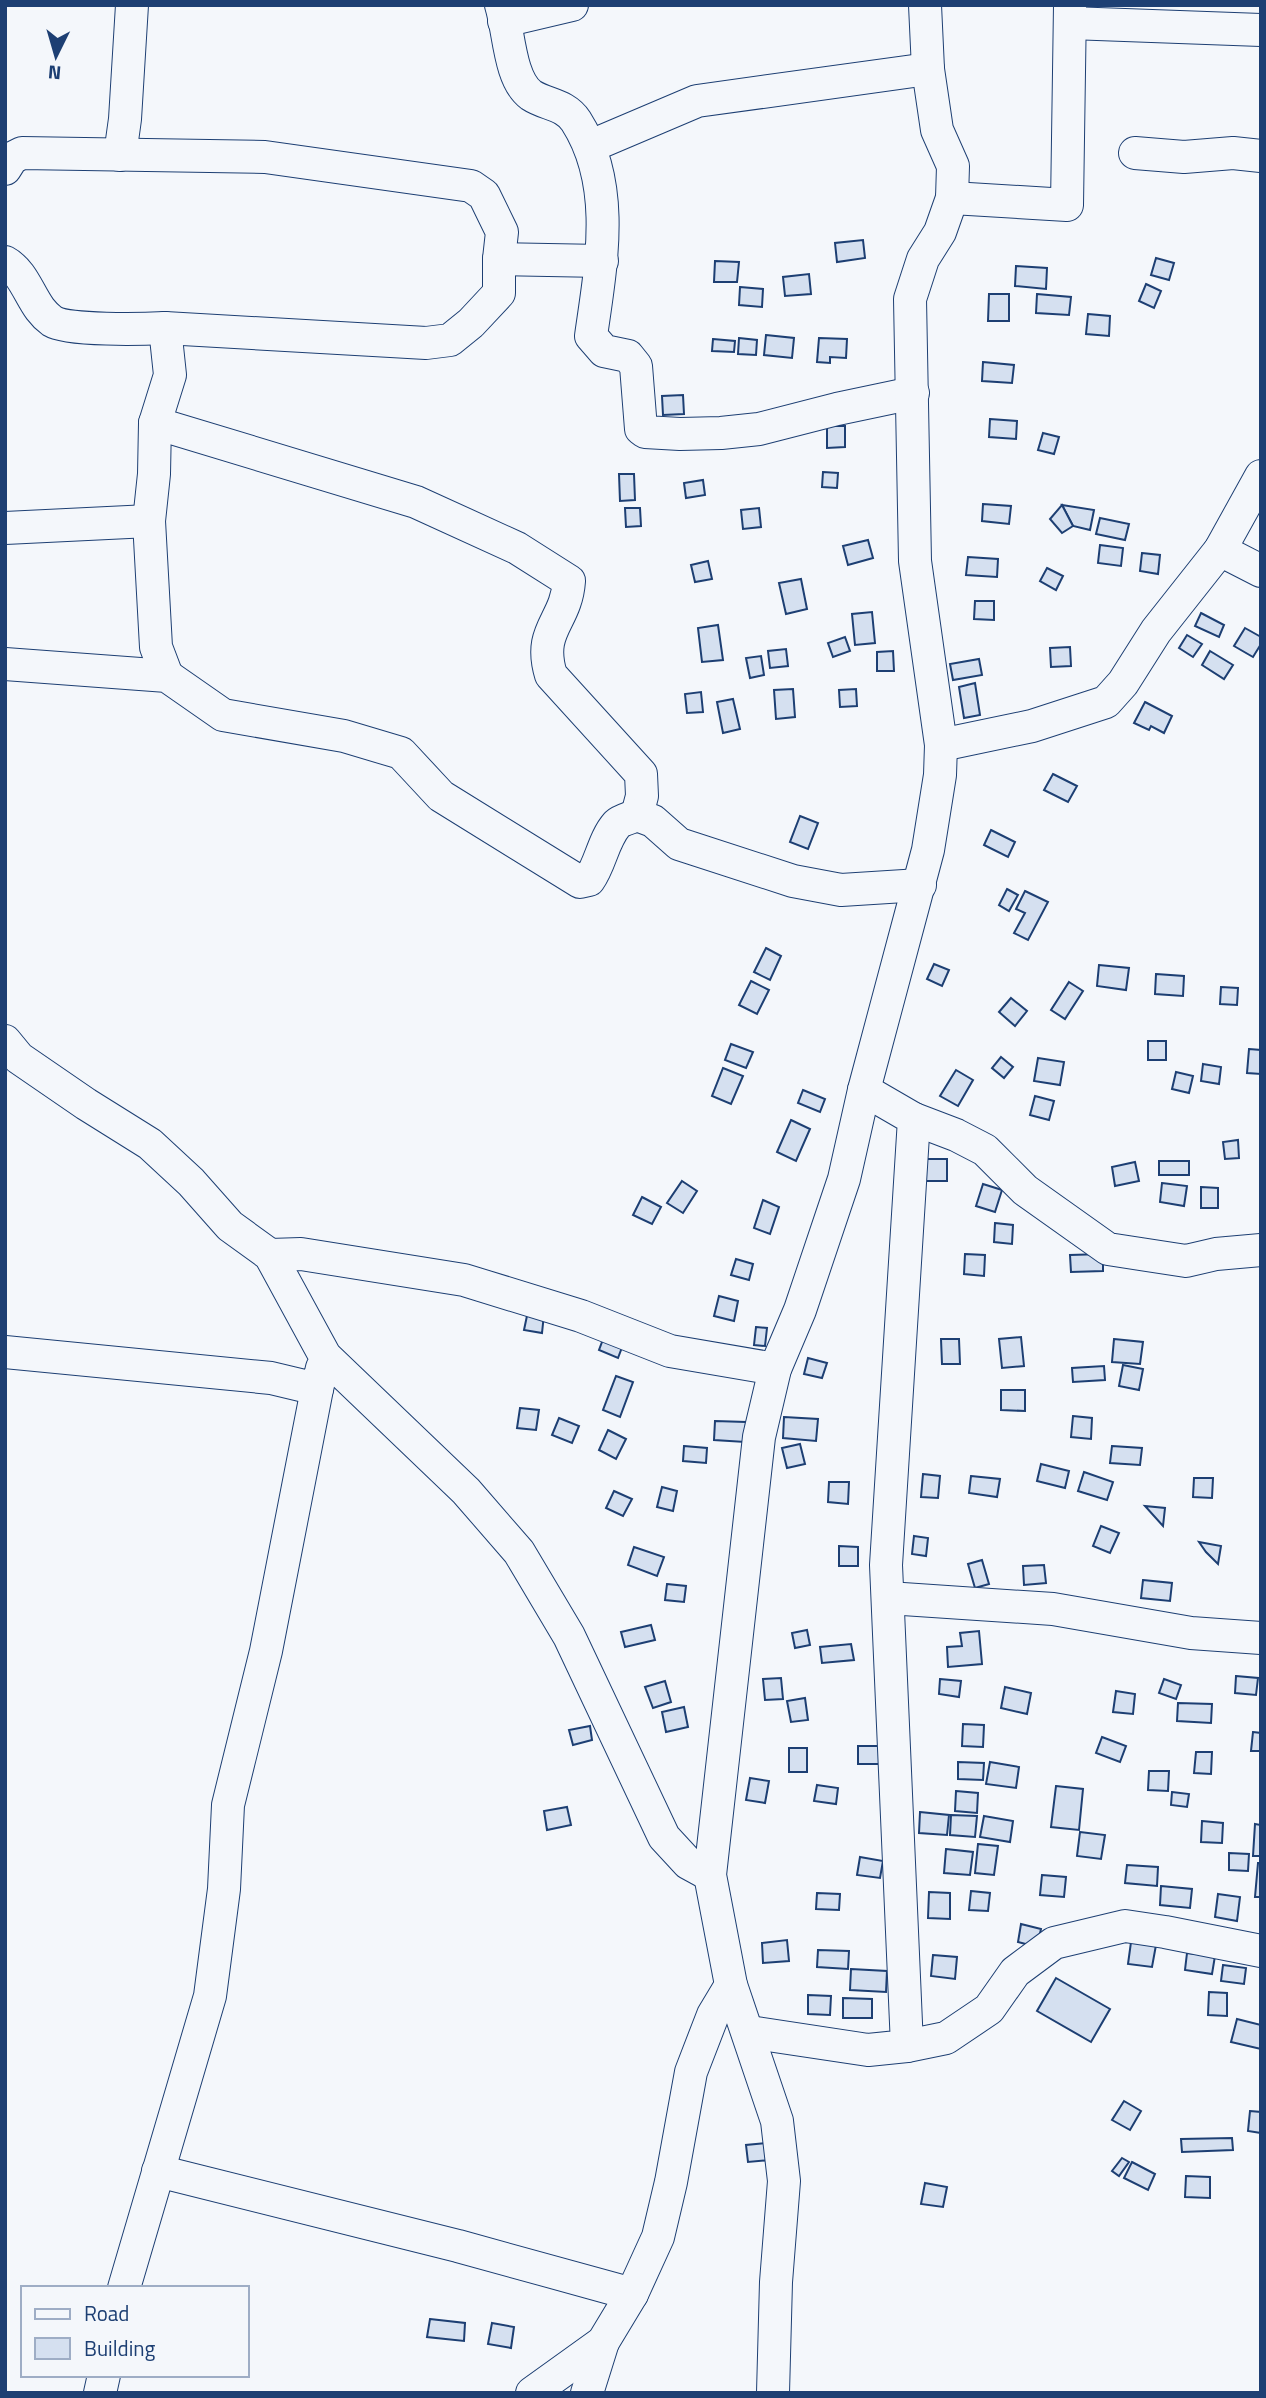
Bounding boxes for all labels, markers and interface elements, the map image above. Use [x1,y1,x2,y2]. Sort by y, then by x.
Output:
north arrow [21,21,91,91]
text: N [47,58,62,88]
legend [21,2286,248,2377]
text: Road [84,2297,129,2329]
text: Building [84,2332,156,2364]

